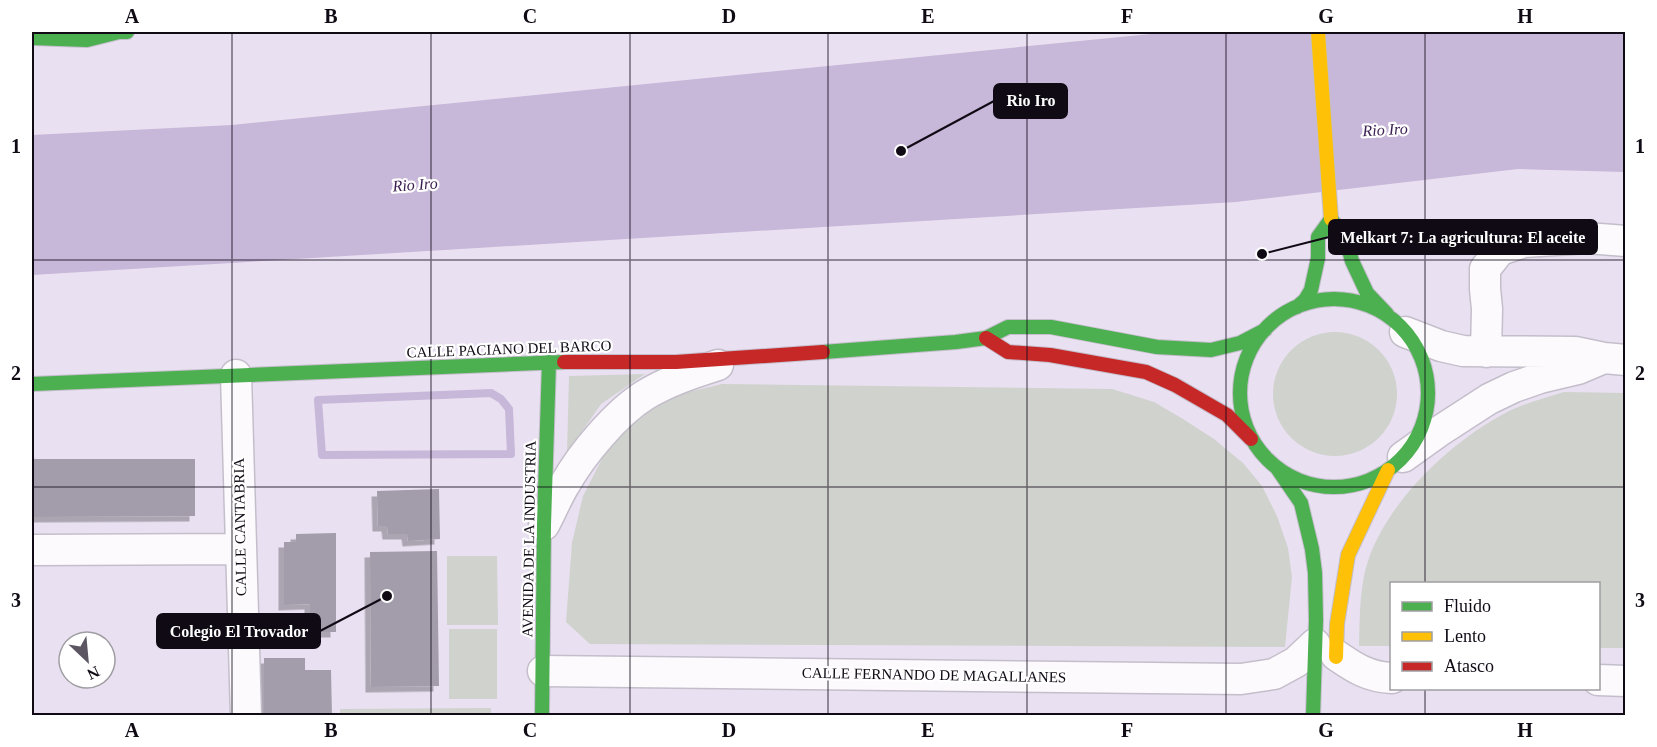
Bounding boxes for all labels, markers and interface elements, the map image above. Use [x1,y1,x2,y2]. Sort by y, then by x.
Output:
text: A [125,5,140,27]
text: B [324,5,338,27]
text: C [523,5,537,27]
text: D [722,5,736,27]
text: E [921,5,935,27]
text: F [1121,5,1133,27]
text: G [1318,5,1334,27]
text: H [1517,5,1533,27]
callout: Rio Iro [994,84,1067,118]
text: Rio Iro [1006,92,1056,109]
water label: Rio Iro [1361,120,1408,139]
text: 1 [11,135,21,157]
text: 1 [1635,135,1645,157]
water label: Rio Iro [391,174,438,195]
callout: Melkart 7: La agricultura: El aceite [1329,220,1597,254]
text: Melkart 7: La agricultura: El aceite [1341,229,1585,247]
street label: CALLE PACIANO DEL BARCO [406,337,612,361]
text: 2 [11,362,21,384]
text: 2 [1635,362,1645,384]
street label: AVENIDA DE LA INDUSTRIA [519,440,539,638]
street label: CALLE CANTABRIA [231,458,249,596]
legend [1390,582,1600,690]
text: 3 [11,589,21,611]
text: 3 [1635,589,1645,611]
text: Fluido [1444,596,1491,616]
callout: Colegio El Trovador [157,614,320,648]
text: Colegio El Trovador [170,623,308,641]
text: Lento [1444,626,1486,646]
north arrow [57,630,117,690]
text: Atasco [1444,656,1494,676]
text: N [84,663,102,683]
street label: CALLE FERNANDO DE MAGALLANES [802,665,1066,685]
text: A [125,719,140,741]
text: B [324,719,338,741]
text: C [523,719,537,741]
text: D [722,719,736,741]
text: E [921,719,935,741]
text: F [1121,719,1133,741]
text: G [1318,719,1334,741]
text: H [1517,719,1533,741]

